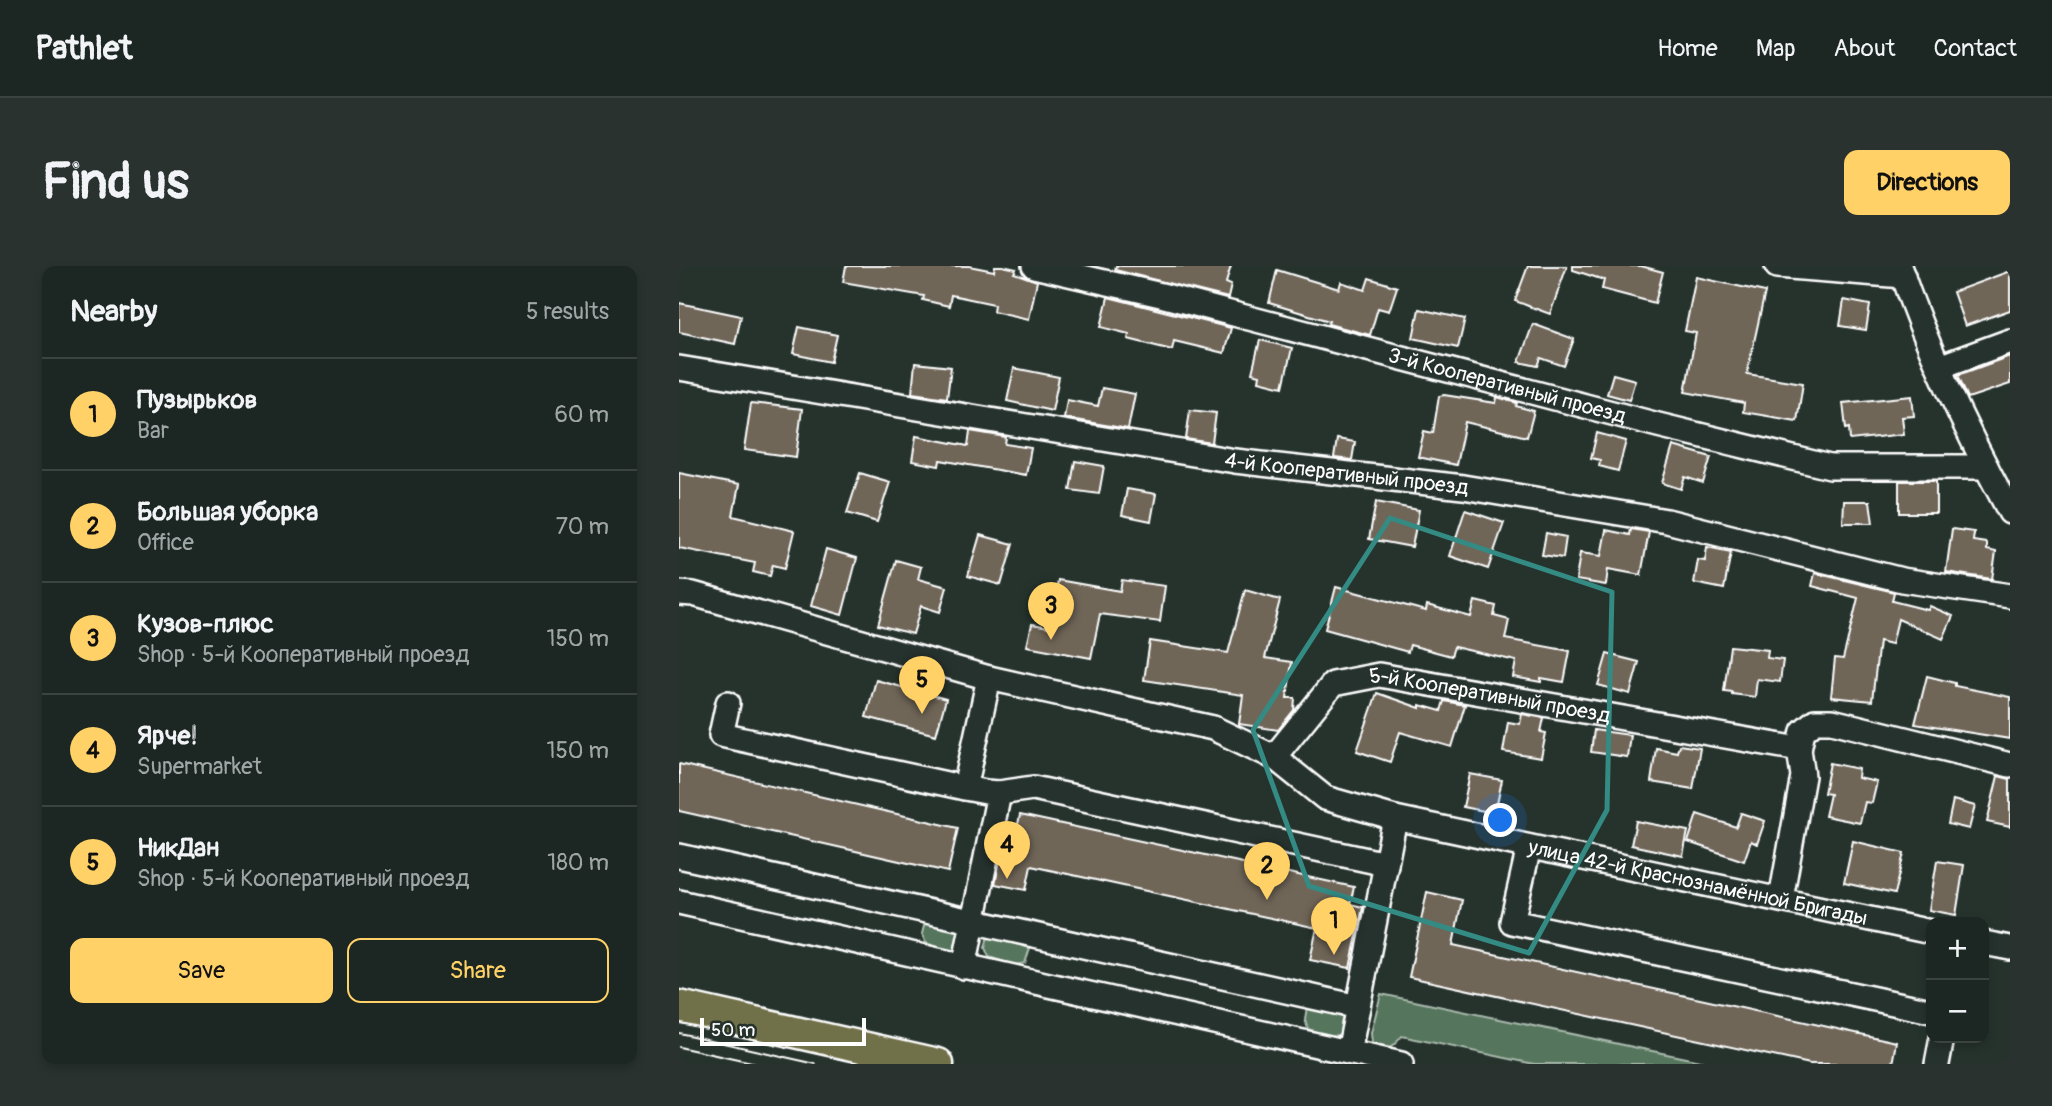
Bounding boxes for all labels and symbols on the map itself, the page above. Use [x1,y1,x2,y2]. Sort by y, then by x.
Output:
street label: 3-й Кооперативный проезд [1385,342,1629,430]
street label: 4-й Кооперативный проезд [1223,446,1470,501]
pin: 3 [1028,582,1074,640]
pin: 5 [899,656,945,714]
street label: 5-й Кооперативный проезд [1367,661,1613,729]
your location [1483,803,1517,837]
pin: 4 [984,821,1030,879]
street label: улица 42-й Краснознамённой Бригады [1525,833,1870,932]
pin: 2 [1244,842,1290,900]
pin: 1 [1311,897,1357,955]
scale bar [700,1015,866,1047]

